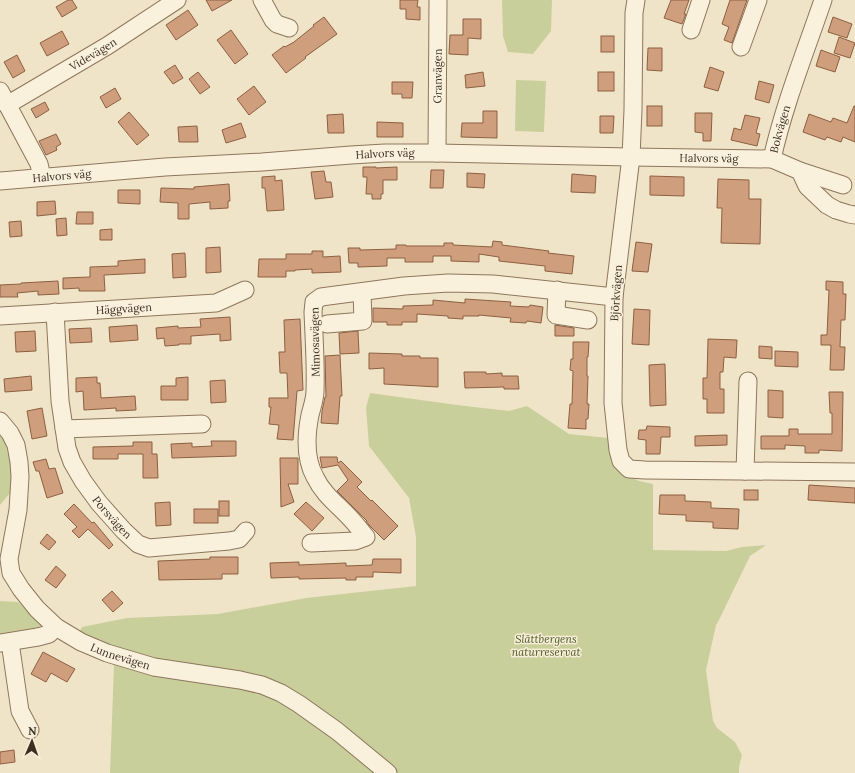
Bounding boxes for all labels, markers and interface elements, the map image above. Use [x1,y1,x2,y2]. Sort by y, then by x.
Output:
street label: Videvägen [66,34,120,74]
street label: Granvägen [430,48,445,104]
street label: Bokvägen [767,103,793,154]
street label: Halvors väg [355,146,415,162]
street label: Halvors väg [679,151,739,166]
street label: Halvors väg [32,166,93,185]
street label: Björkvägen [607,264,625,322]
street label: Häggvägen [95,300,153,317]
street label: Mimosavägen [307,307,323,377]
street label: Porsvägen [89,493,135,542]
park label: Slättbergens naturreservat [511,632,581,659]
street label: Lunnevägen [88,640,152,673]
north arrow [12,721,52,761]
text: N [28,724,37,738]

